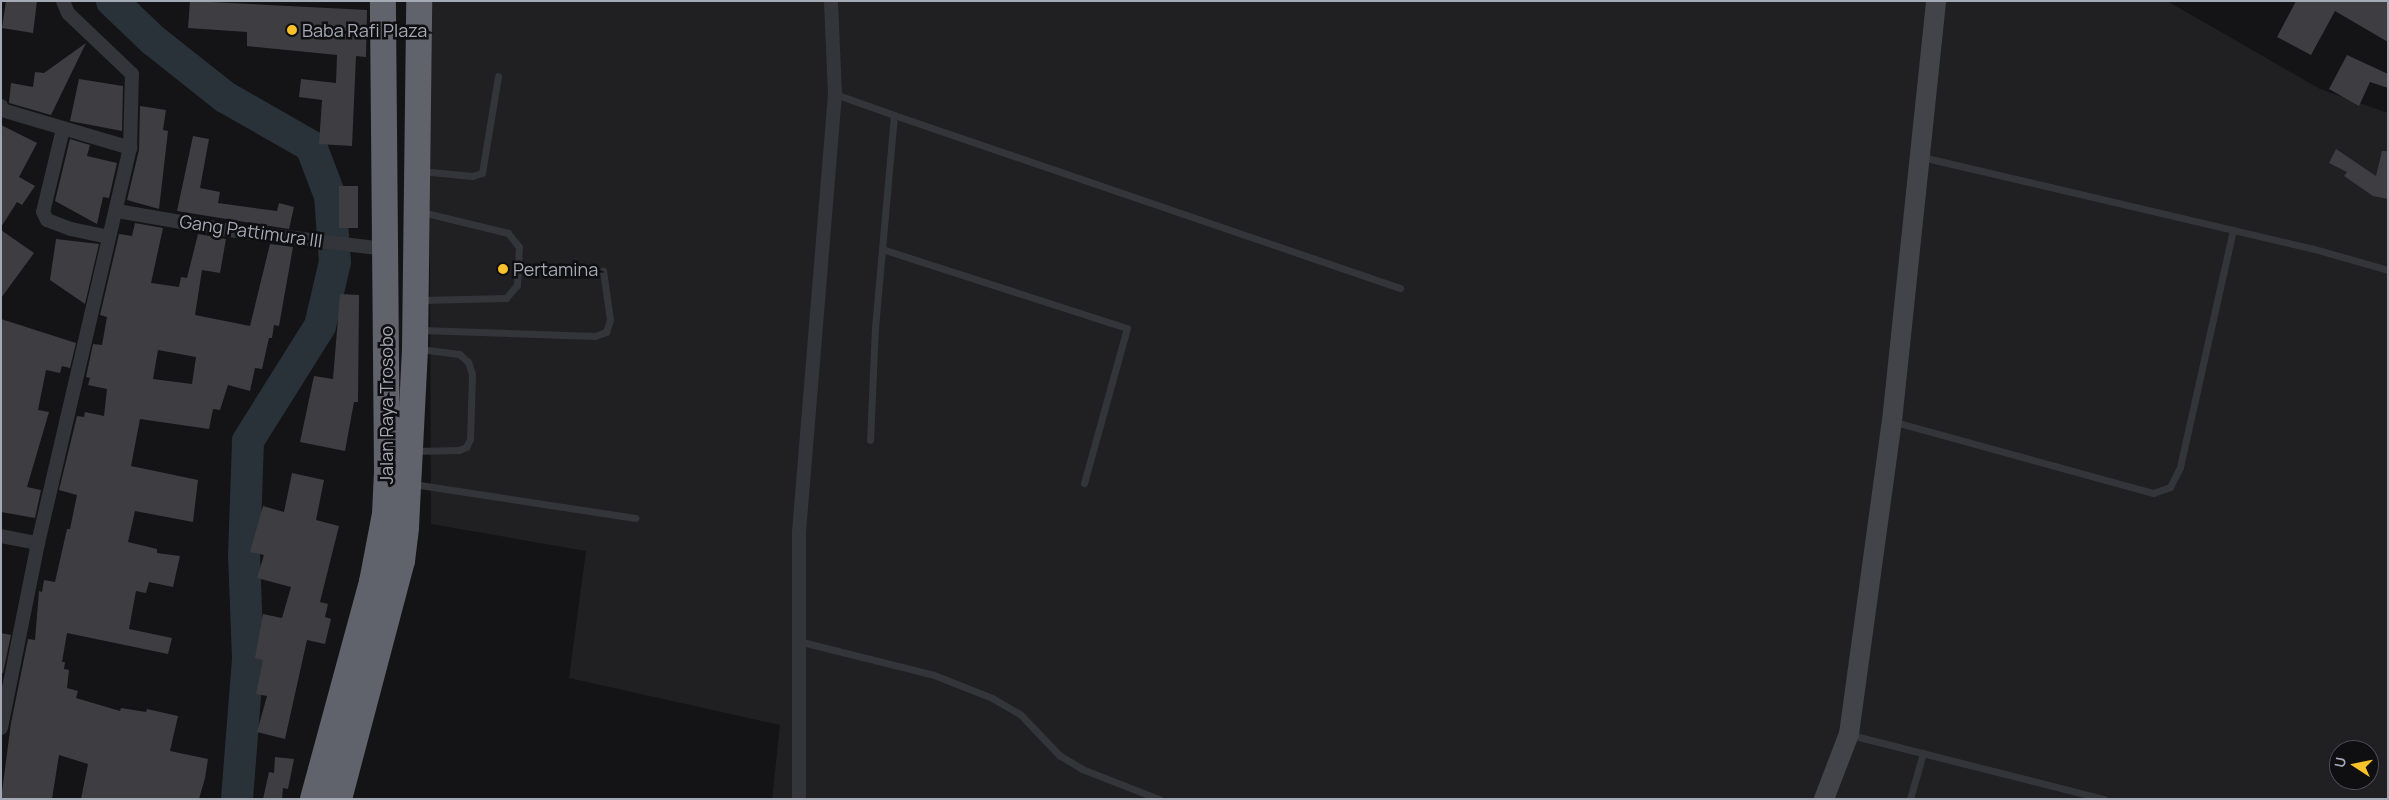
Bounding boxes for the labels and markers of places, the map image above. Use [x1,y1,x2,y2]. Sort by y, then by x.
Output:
place label: Baba Rafi Plaza [302,19,427,41]
marker: Baba Rafi Plaza [286,24,298,36]
place label: Pertamina [513,258,598,280]
marker: Pertamina [497,263,509,275]

